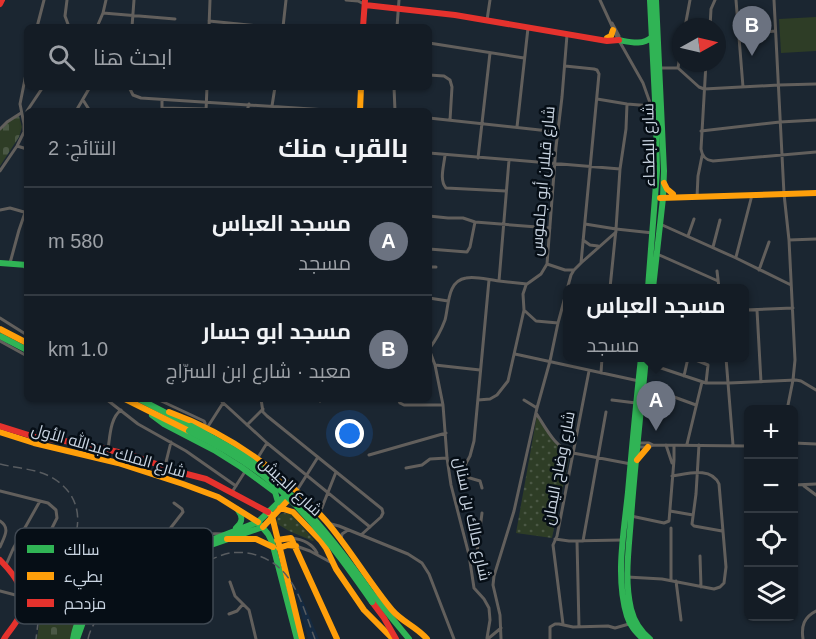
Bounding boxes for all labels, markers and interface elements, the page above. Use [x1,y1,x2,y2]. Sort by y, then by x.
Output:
pin: B [732,7,771,56]
north arrow [672,18,726,72]
search box [24,24,432,90]
icon: search [45,41,78,74]
text: ابحث هنا [93,45,173,70]
street label: شارع البطحاء [639,103,661,187]
street label: شارع قبلان أبو جاموس [526,105,561,257]
text: بالقرب منك [278,133,408,163]
text: النتائج: 2 [48,137,117,159]
text: مسجد العباس [212,211,351,236]
text: 580 m [48,230,104,252]
text: A [381,230,396,252]
text: مسجد [298,252,351,274]
popup [563,284,749,362]
text: مسجد العباس [586,293,726,318]
text: مسجد ابو جسار [202,319,351,344]
text: مسجد [586,334,639,356]
text: 1.0 km [48,338,108,360]
text: B [381,338,396,360]
text: معبد · شارع ابن السرّاج [166,360,351,382]
pin: A [636,382,676,431]
map controls [744,405,798,621]
button: + [744,405,798,459]
street label: شارع وضاح اليمان [539,410,581,527]
street label: شارع الملك عبدالله الأول [29,418,189,484]
your location [335,419,364,448]
street label: شارع الجيش [254,453,325,522]
street label: شارع مالك بن سنان [448,456,494,583]
button: − [744,459,798,513]
button: locate [744,513,798,567]
legend [15,528,213,624]
text: سالك [64,541,99,558]
button: layers [744,567,798,621]
text: بطيء [64,568,103,590]
text: مزدحم [64,595,106,615]

